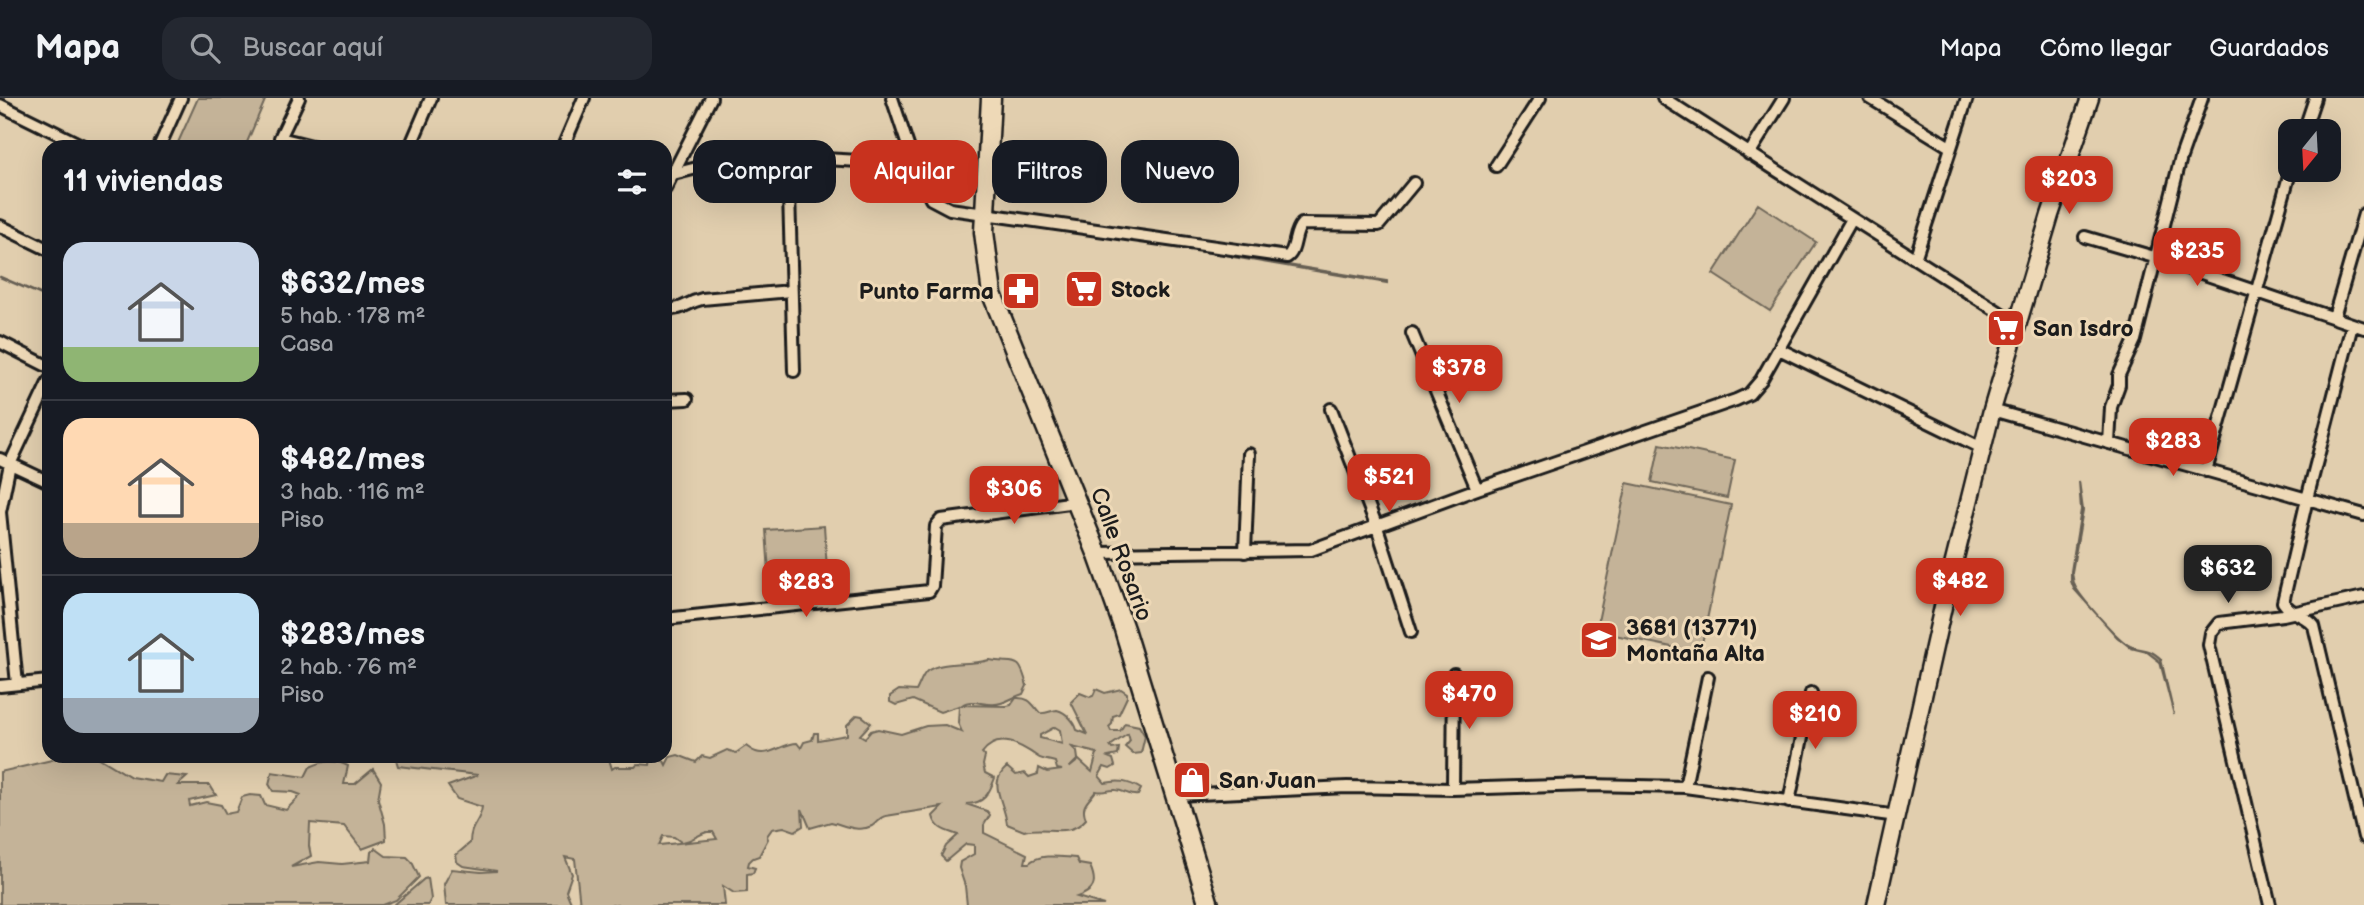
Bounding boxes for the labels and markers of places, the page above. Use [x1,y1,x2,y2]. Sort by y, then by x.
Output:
pin: $203 [2028,156,2110,216]
pin: $235 [2156,228,2238,288]
supermarket icon: Stock [1063,268,1105,310]
pharmacy icon: Punto Farma [1000,270,1042,312]
place label: Stock [1111,276,1170,304]
place label: Punto Farma [859,278,994,306]
supermarket icon: San Isdro [1985,307,2027,349]
place label: San Isdro [2033,315,2134,343]
pin: $378 [1418,345,1500,405]
pin: $283 [2132,418,2214,478]
pin: $521 [1348,454,1430,514]
pin: $306 [973,466,1055,526]
pin: $632 [2187,546,2269,605]
pin: $482 [1919,559,2001,618]
pin: $283 [765,560,847,619]
place label: 3681 (13771) Montaña Alta [1626,614,1765,668]
school or university icon: 3681 (13771) Montaña Alta [1578,619,1620,661]
pin: $470 [1428,672,1510,731]
pin: $210 [1774,692,1856,751]
shop icon: San Juan [1171,759,1213,801]
place label: San Juan [1219,767,1316,795]

